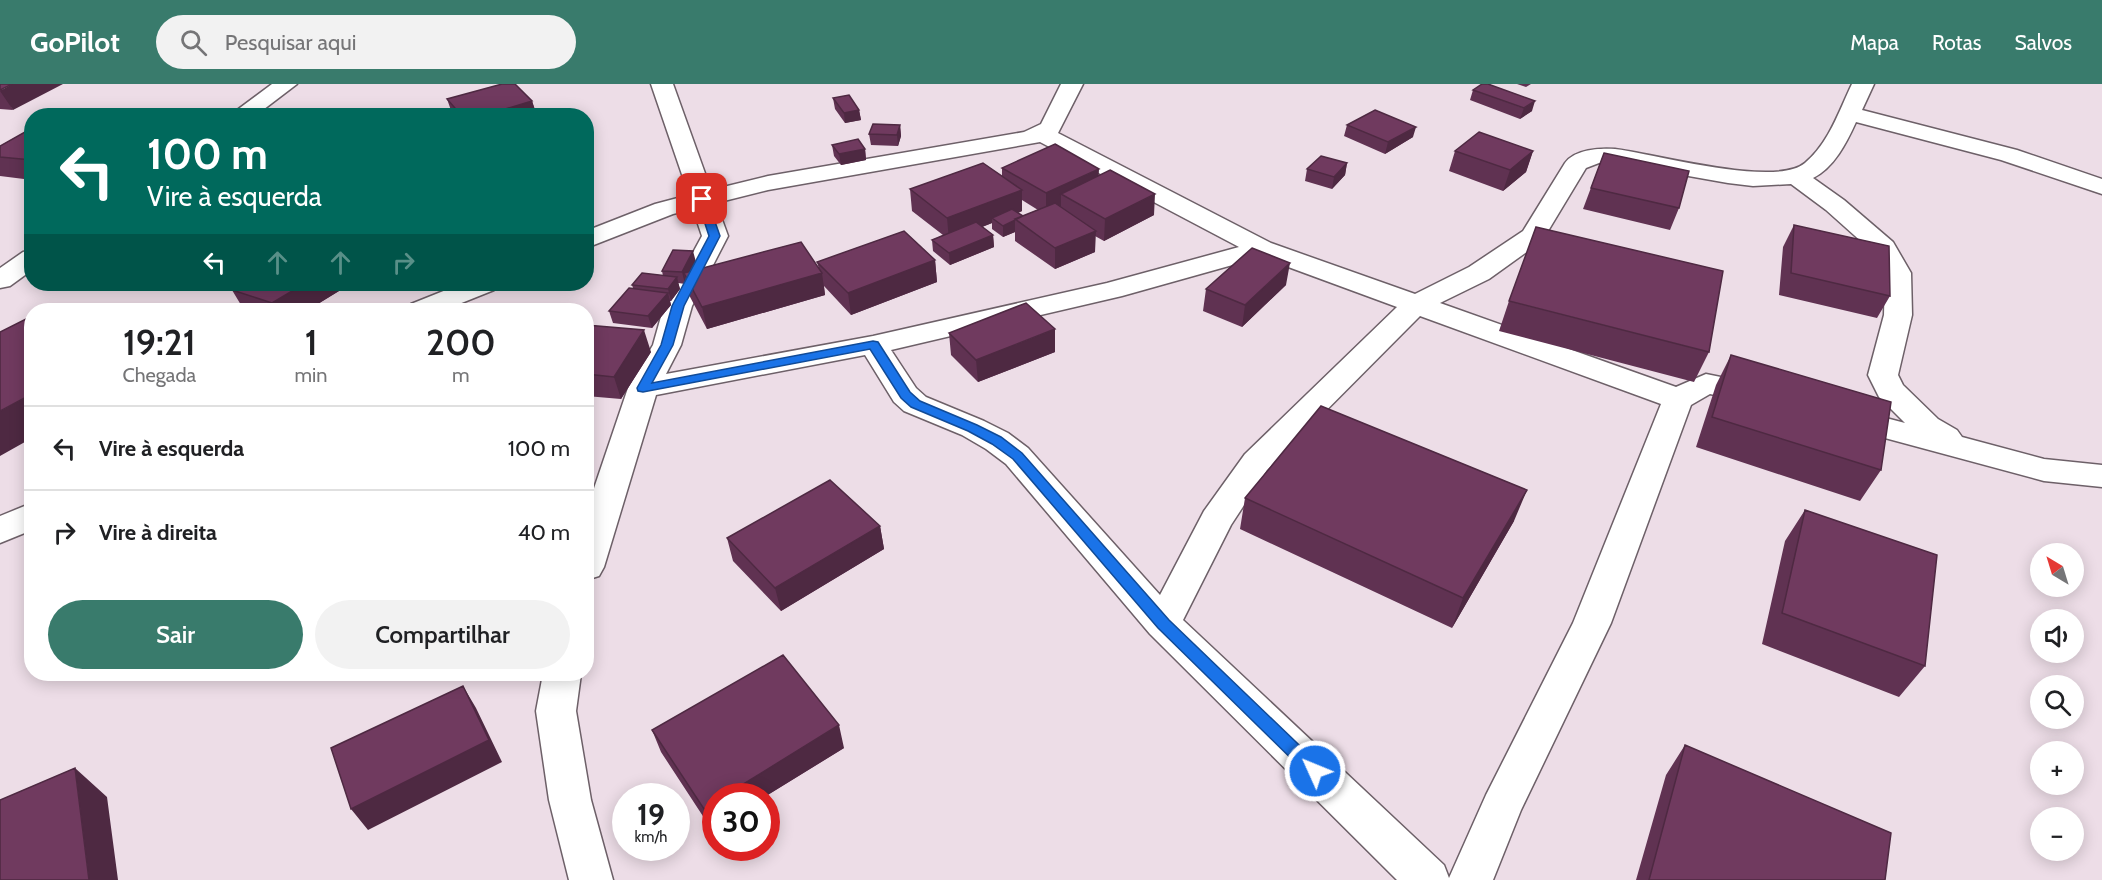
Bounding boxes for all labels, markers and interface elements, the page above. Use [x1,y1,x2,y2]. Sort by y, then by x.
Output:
search box [156,15,576,69]
text: GoPilot [30,25,120,59]
icon: search [177,26,210,59]
text: Pesquisar aqui [225,29,356,56]
text: Mapa [1850,30,1899,55]
text: Rotas [1932,30,1981,55]
text: Salvos [2014,30,2072,55]
text: 100 m [147,128,268,180]
icon: left [48,132,126,210]
pin [676,173,727,224]
text: Vire à esquerda [147,180,322,213]
icon: arrive [685,182,718,215]
icon: left [198,246,231,279]
icon: ahead [261,246,294,279]
icon: ahead [324,246,357,279]
icon: right [387,246,420,279]
text: 19:21 [123,320,196,364]
text: 1 [305,320,317,364]
text: 200 [426,320,496,364]
text: Chegada [122,363,196,387]
text: min [295,363,328,387]
text: m [452,363,470,387]
icon: left [48,432,81,465]
text: Vire à esquerda [99,435,244,462]
text: 100 m [508,435,570,462]
icon: right [48,516,81,549]
text: Vire à direita [99,519,217,546]
text: 40 m [518,519,570,546]
north arrow [2030,543,2084,597]
map controls [2030,543,2084,861]
button: Sair [48,600,303,669]
button: Compartilhar [315,600,570,669]
button: sound [2030,609,2084,663]
button: search [2030,675,2084,729]
position arrow [1283,739,1347,803]
button: + [2030,741,2084,795]
speed limit sign: 30 [702,783,780,861]
text: 19 [637,796,665,833]
button: − [2030,807,2084,861]
text: km/h [635,828,667,846]

